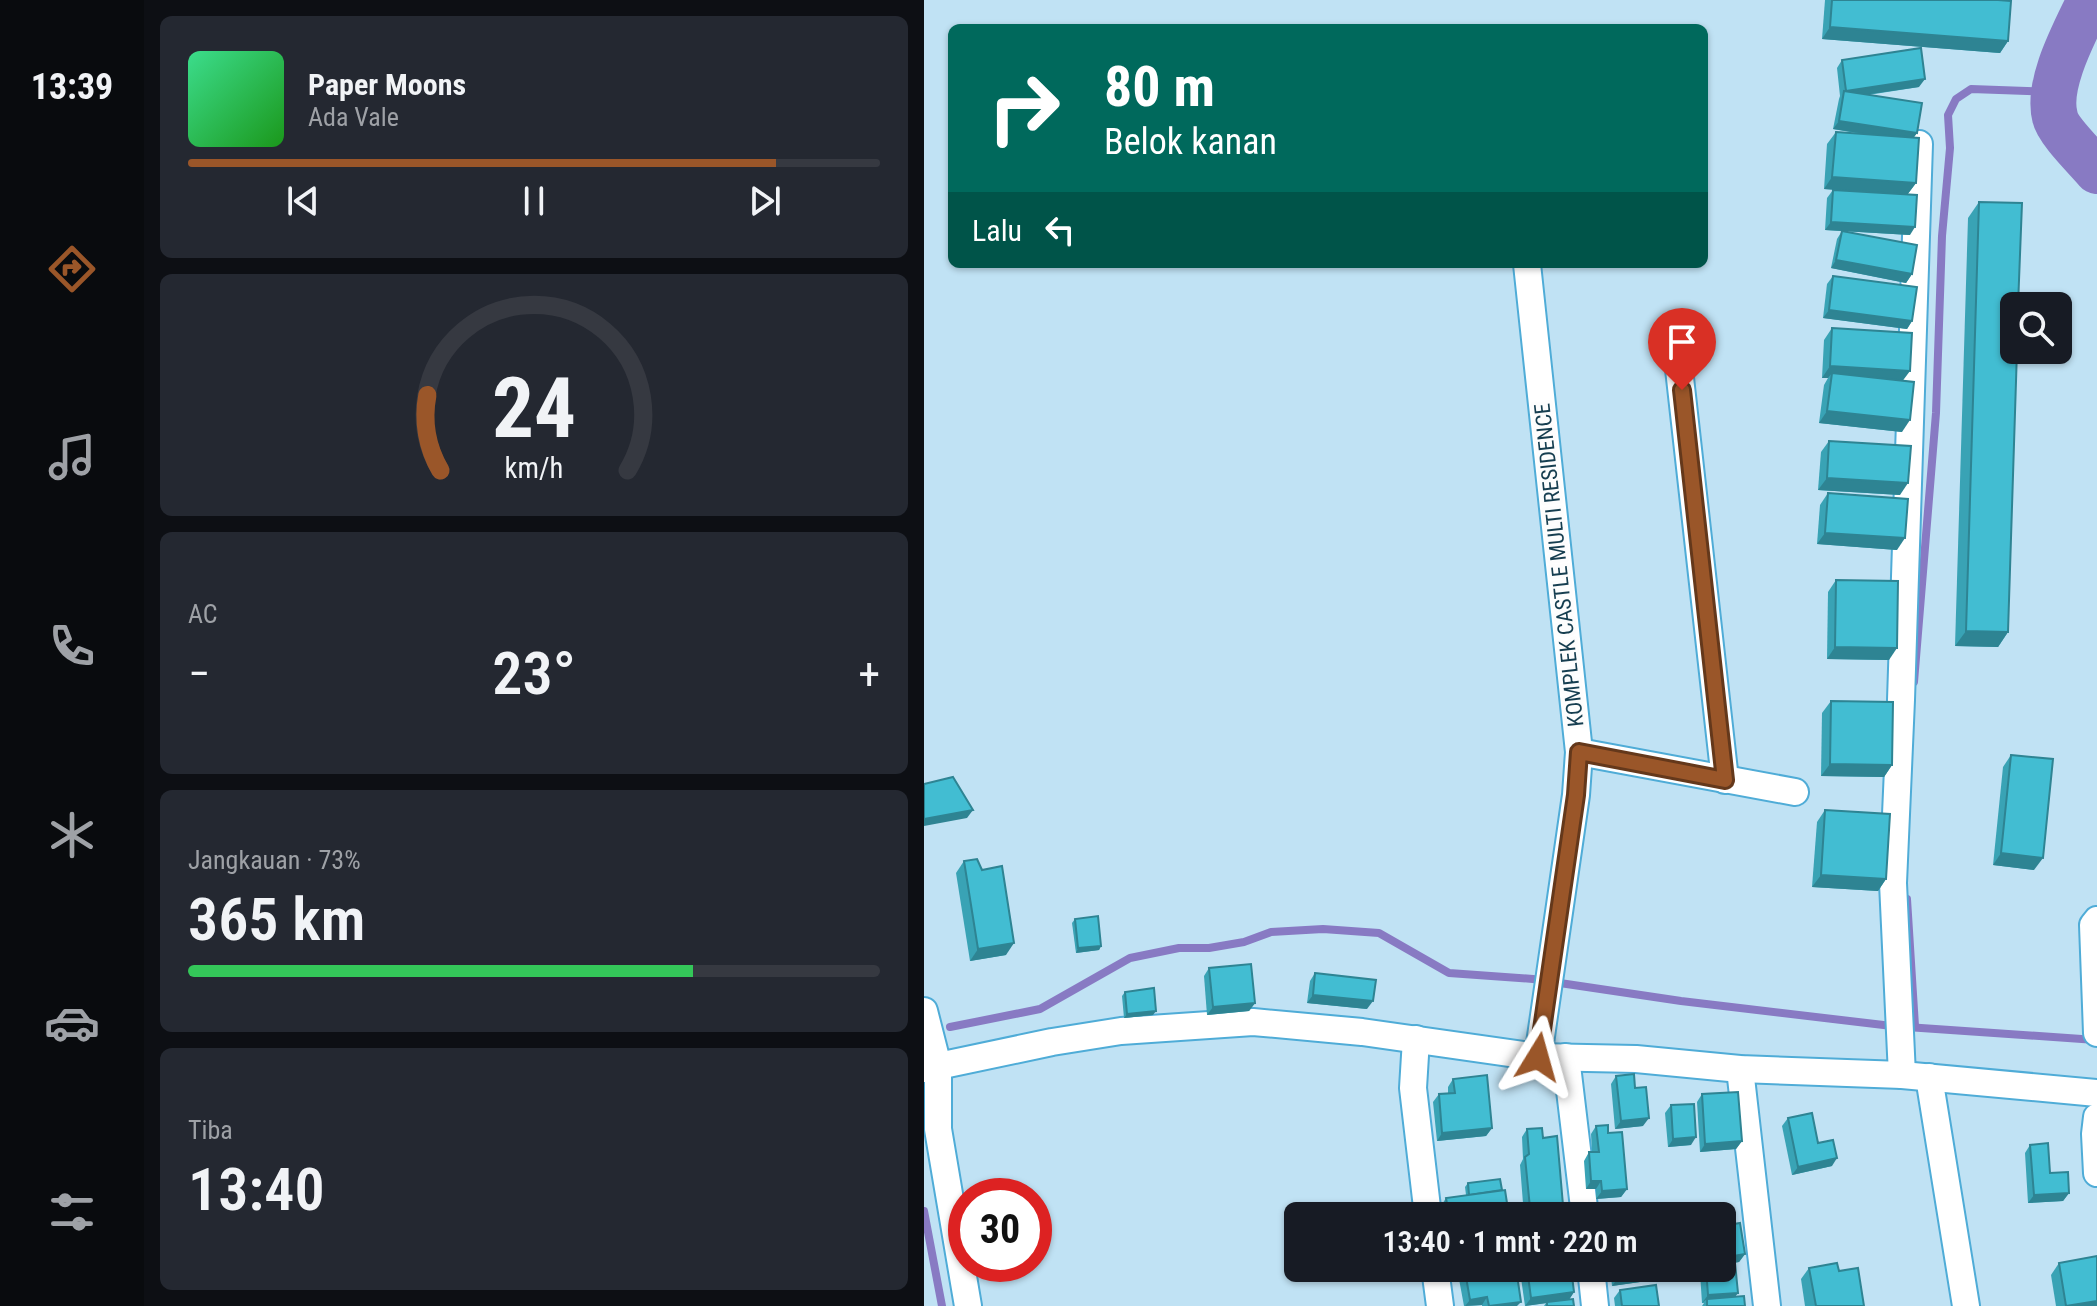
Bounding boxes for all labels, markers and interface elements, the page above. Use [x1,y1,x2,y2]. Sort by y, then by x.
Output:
text: 80 m [1104,54,1215,120]
icon: right [972,56,1076,160]
text: 13:39 [31,66,113,108]
text: Paper Moons [308,67,466,102]
text: Ada Vale [308,102,399,132]
text: Belok kanan [1104,121,1277,163]
icon: previous [281,179,325,223]
icon: pause [512,179,556,223]
icon: next [743,179,787,223]
icon: left [1038,208,1082,252]
text: Lalu [972,213,1022,248]
icon: directions [44,241,100,297]
map controls [2000,292,2072,364]
button: search [2000,292,2072,364]
pin [1648,308,1716,390]
icon: arrive [1660,320,1704,364]
text: 24 [492,360,576,457]
street label: KOMPLEK CASTLE MULTI RESIDENCE [1530,402,1588,728]
icon: music [44,429,100,485]
text: km/h [505,451,563,485]
text: AC [188,599,218,629]
icon: phone [44,618,100,674]
text: 23° [492,638,576,709]
text: − [188,648,210,700]
text: + [858,648,880,700]
icon: climate [44,807,100,863]
text: Jangkauan · 73% [188,845,361,875]
text: 365 km [188,884,365,955]
icon: car [44,995,100,1051]
position arrow [1496,1015,1580,1099]
text: Tiba [188,1115,233,1145]
text: 13:40 [188,1154,325,1225]
speed limit sign: 30 [948,1178,1052,1282]
icon: filters [44,1184,100,1240]
text: 13:40 · 1 mnt · 220 m [1382,1224,1638,1259]

